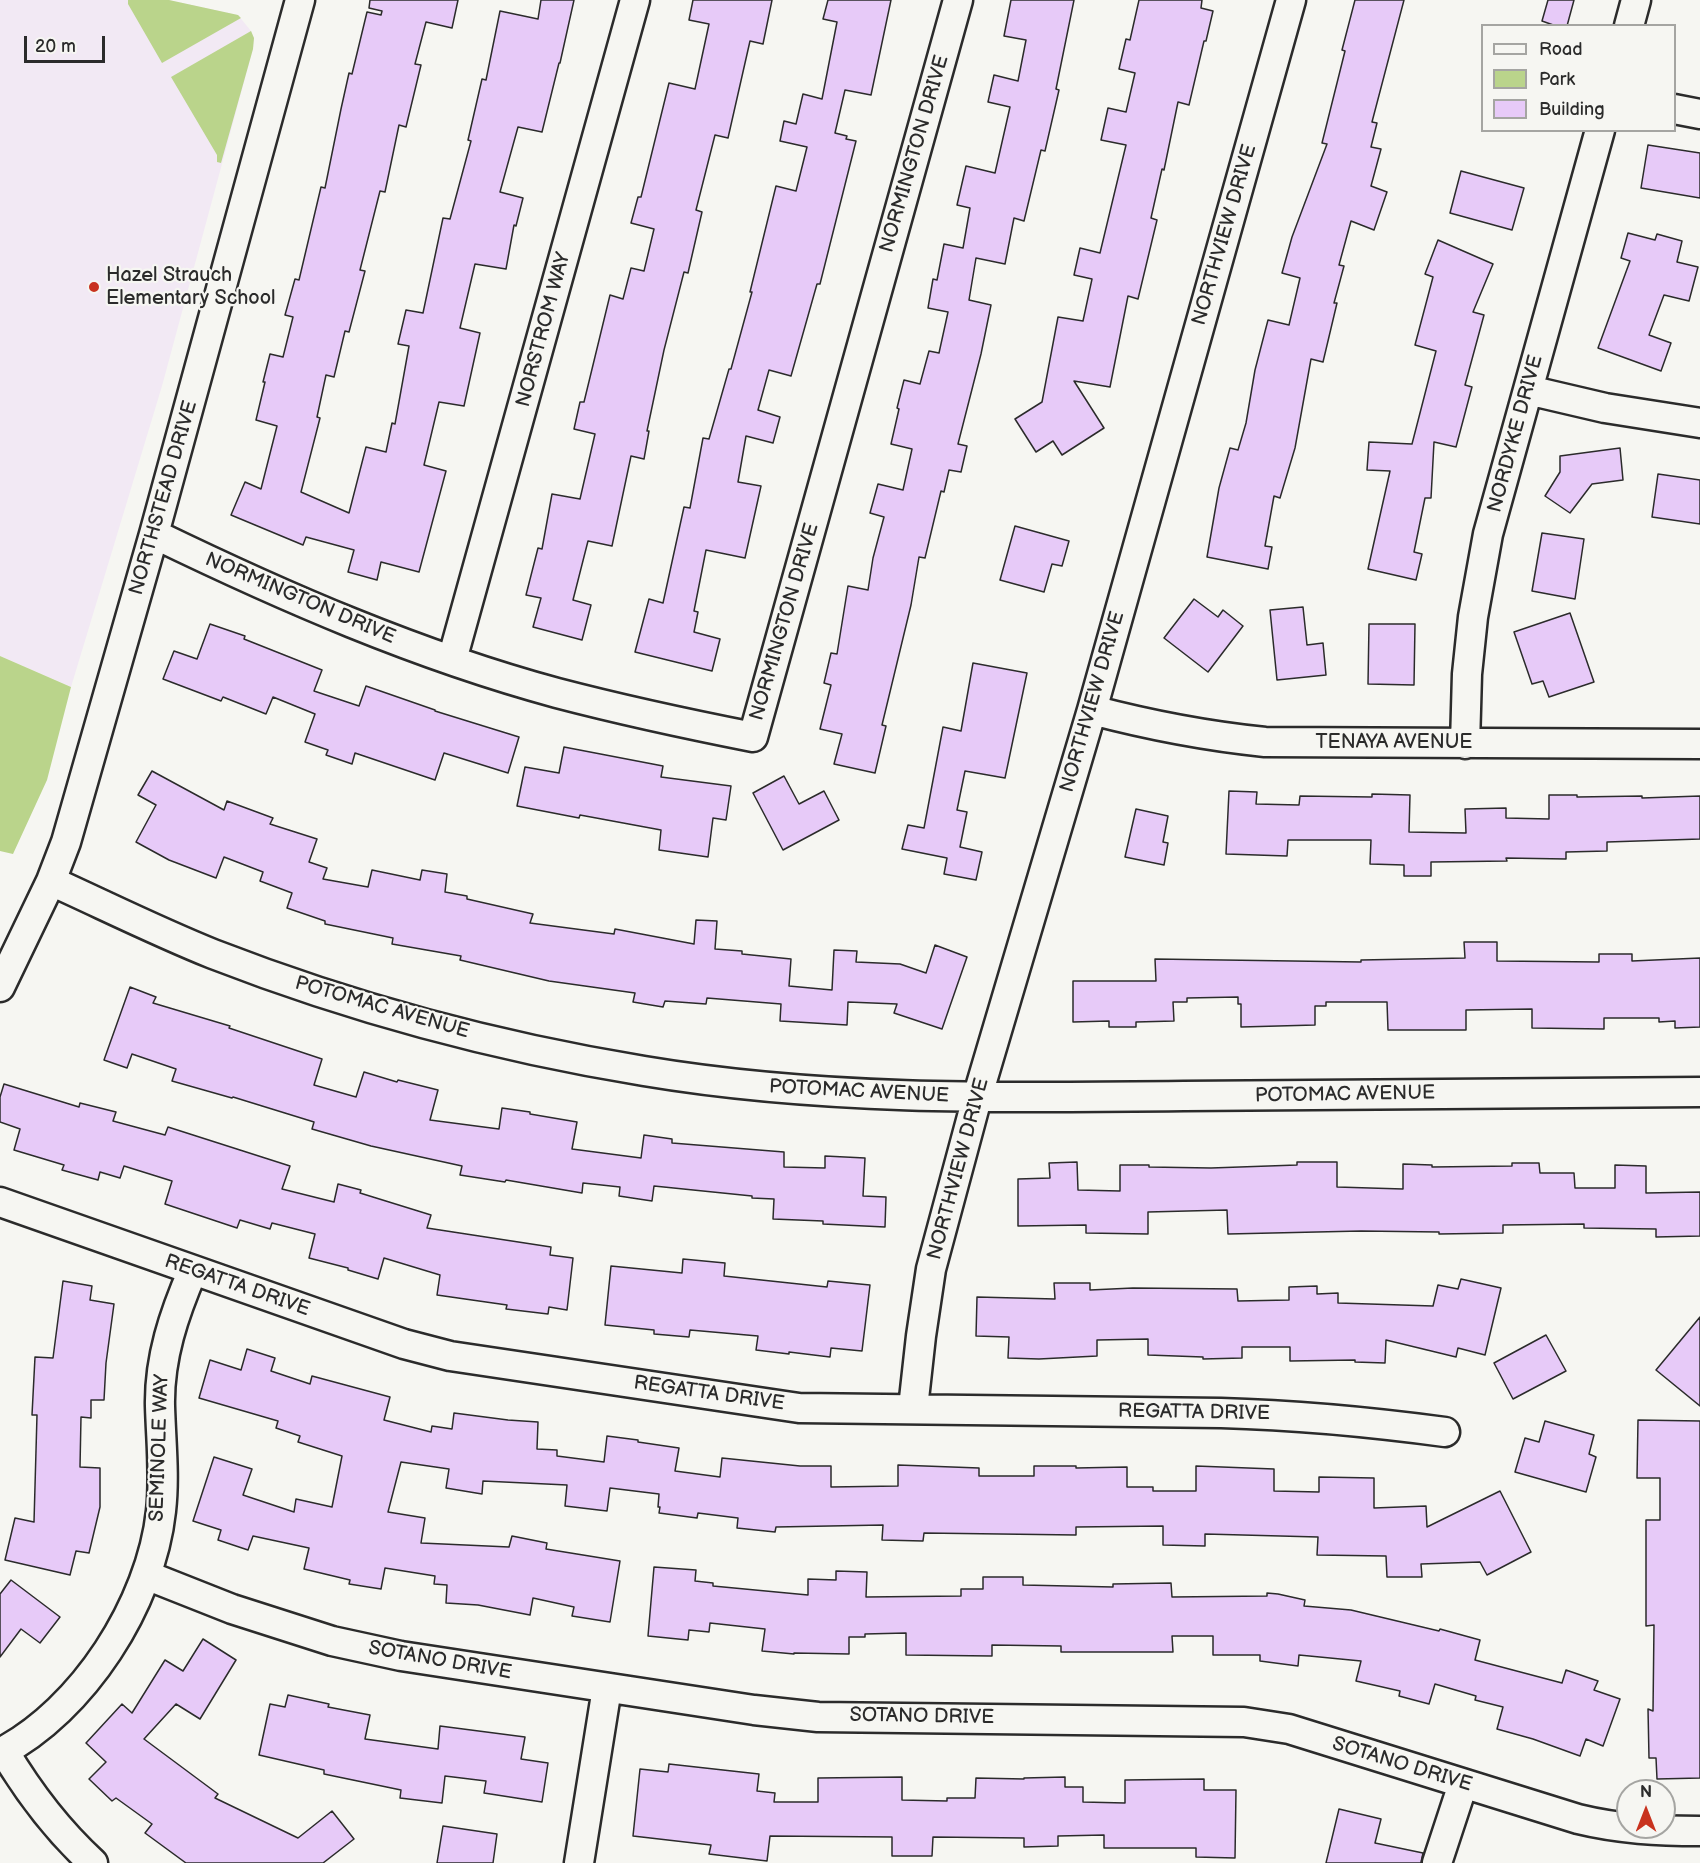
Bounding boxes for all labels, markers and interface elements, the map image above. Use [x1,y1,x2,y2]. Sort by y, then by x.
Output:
scale bar [27,24,108,62]
legend [1481,24,1676,132]
text: 20 m [35,36,76,57]
text: Road [1539,39,1583,60]
street label: NORMINGTON DRIVE [875,53,955,255]
text: Park [1539,69,1575,90]
text: Building [1539,99,1605,120]
street label: NORTHVIEW DRIVE [1188,142,1262,328]
street label: NORSTROM WAY [512,250,576,410]
place label: Hazel Strauch Elementary School [106,264,276,311]
marker: Hazel Strauch Elementary School [87,280,101,294]
street label: NORDYKE DRIVE [1483,353,1549,515]
street label: NORTHSTEAD DRIVE [125,398,203,598]
street label: NORMINGTON DRIVE [745,521,825,723]
street label: NORMINGTON DRIVE [201,548,399,650]
street label: NORTHVIEW DRIVE [1056,609,1130,795]
street label: TENAYA AVENUE [1315,731,1473,755]
street label: POTOMAC AVENUE [292,972,472,1044]
street label: POTOMAC AVENUE [768,1075,950,1109]
street label: NORTHVIEW DRIVE [923,1076,995,1262]
street label: POTOMAC AVENUE [1255,1081,1435,1109]
street label: REGATTA DRIVE [161,1250,313,1322]
street label: REGATTA DRIVE [632,1372,786,1416]
street label: SEMINOLE WAY [145,1374,175,1522]
street label: REGATTA DRIVE [1118,1400,1270,1426]
street label: SOTANO DRIVE [367,1637,513,1685]
street label: SOTANO DRIVE [849,1704,995,1730]
street label: SOTANO DRIVE [1329,1732,1475,1798]
north arrow [1616,1779,1676,1839]
text: N [1640,1783,1652,1802]

